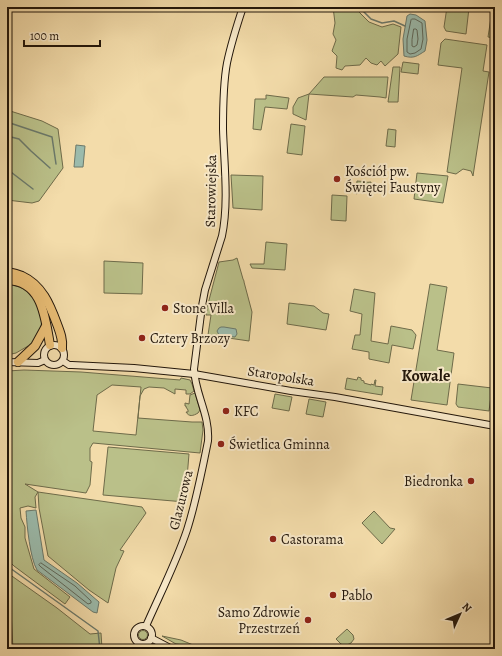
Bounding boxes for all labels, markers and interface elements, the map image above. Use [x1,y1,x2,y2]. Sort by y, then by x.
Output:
scale bar [24,22,100,48]
text: 100 m [30,28,59,44]
street label: Starowiejska [201,154,221,228]
place label: Kościół pw. Świętej Faustyny [345,162,441,197]
marker: Kościół pw. Świętej Faustyny [332,174,342,184]
place label: Stone Villa [173,299,234,318]
marker: Stone Villa [160,303,170,313]
place label: Cztery Brzozy [150,329,231,348]
marker: Cztery Brzozy [137,333,147,343]
street label: Staropolska [246,361,316,391]
district label: Kowale [402,365,450,387]
place label: KFC [234,402,259,421]
marker: KFC [221,406,231,416]
place label: Świetlica Gminna [229,435,330,454]
marker: Świetlica Gminna [216,439,226,449]
street label: Glazurowa [164,468,198,532]
place label: Biedronka [404,472,463,491]
marker: Biedronka [466,476,476,486]
place label: Castorama [281,530,344,549]
marker: Castorama [268,534,278,544]
place label: Pablo [341,586,372,605]
marker: Pablo [328,590,338,600]
north arrow [440,594,480,634]
text: N [459,599,475,615]
place label: Samo Zdrowie Przestrzeń [218,603,300,638]
marker: Samo Zdrowie Przestrzeń [303,615,313,625]

